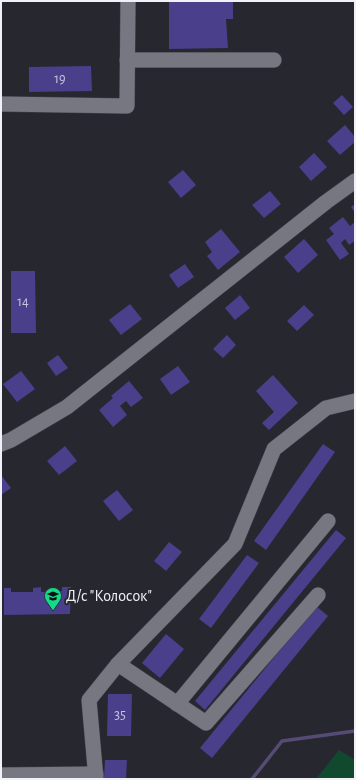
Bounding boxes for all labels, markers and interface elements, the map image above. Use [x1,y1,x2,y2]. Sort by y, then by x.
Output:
house number: 19 [54,72,66,86]
house number: 14 [17,295,29,309]
school or university icon: Д/c "Колосок" [43,586,63,611]
place label: Д/c "Колосок" [66,588,152,604]
house number: 35 [114,708,126,722]

